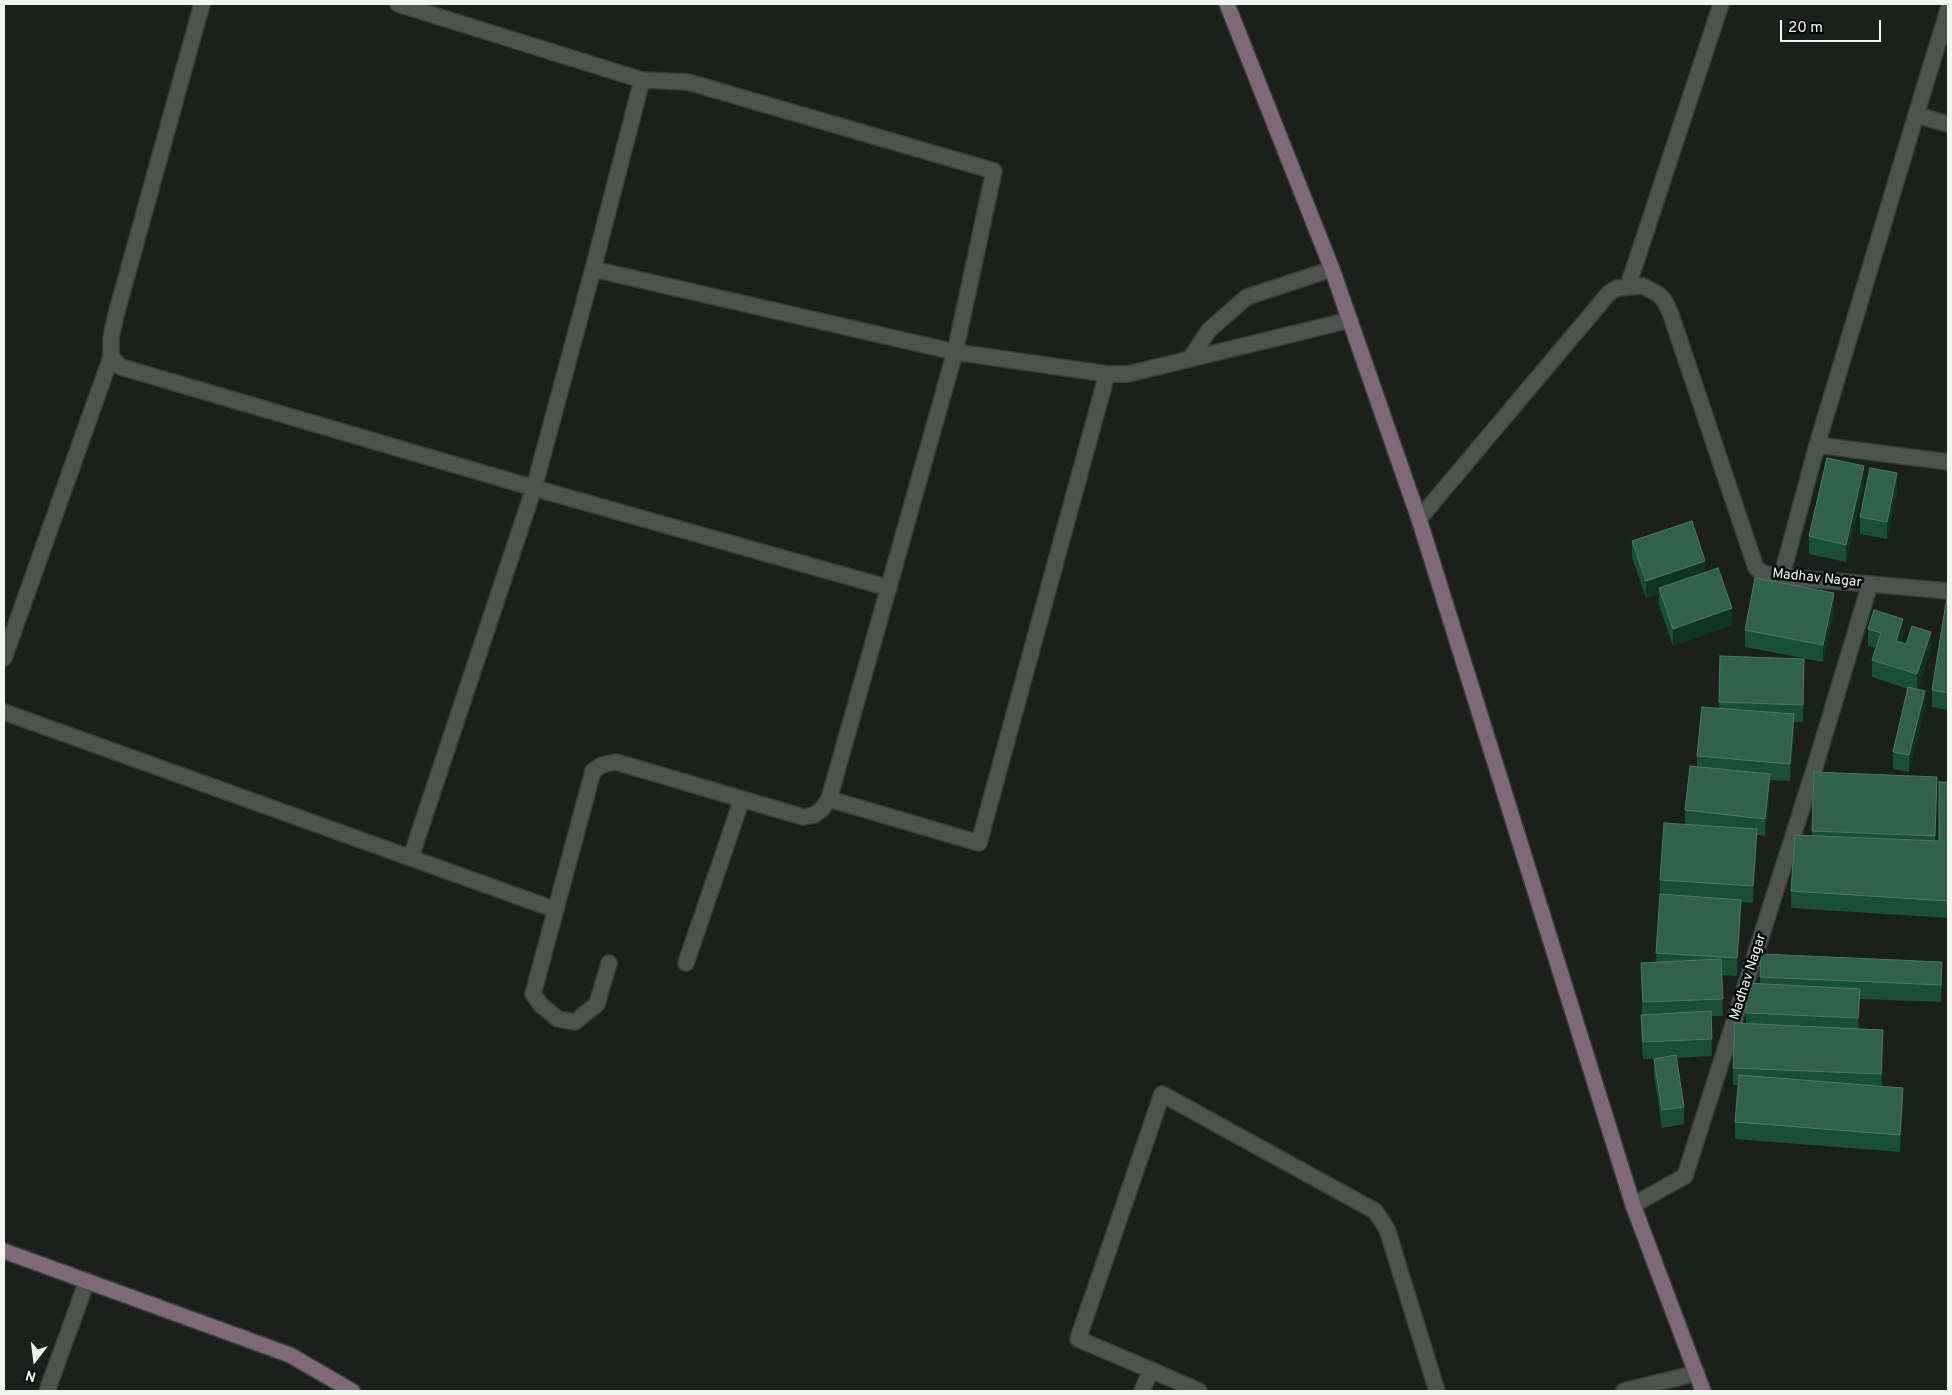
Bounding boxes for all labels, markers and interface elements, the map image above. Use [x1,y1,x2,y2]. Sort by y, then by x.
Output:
scale bar [1782,10,1883,42]
text: 20 m [1788,19,1823,38]
street label: Madhav Nagar [1771,566,1863,592]
street label: Madhav Nagar [1727,932,1771,1022]
north arrow [10,1335,60,1385]
text: N [24,1365,38,1384]

